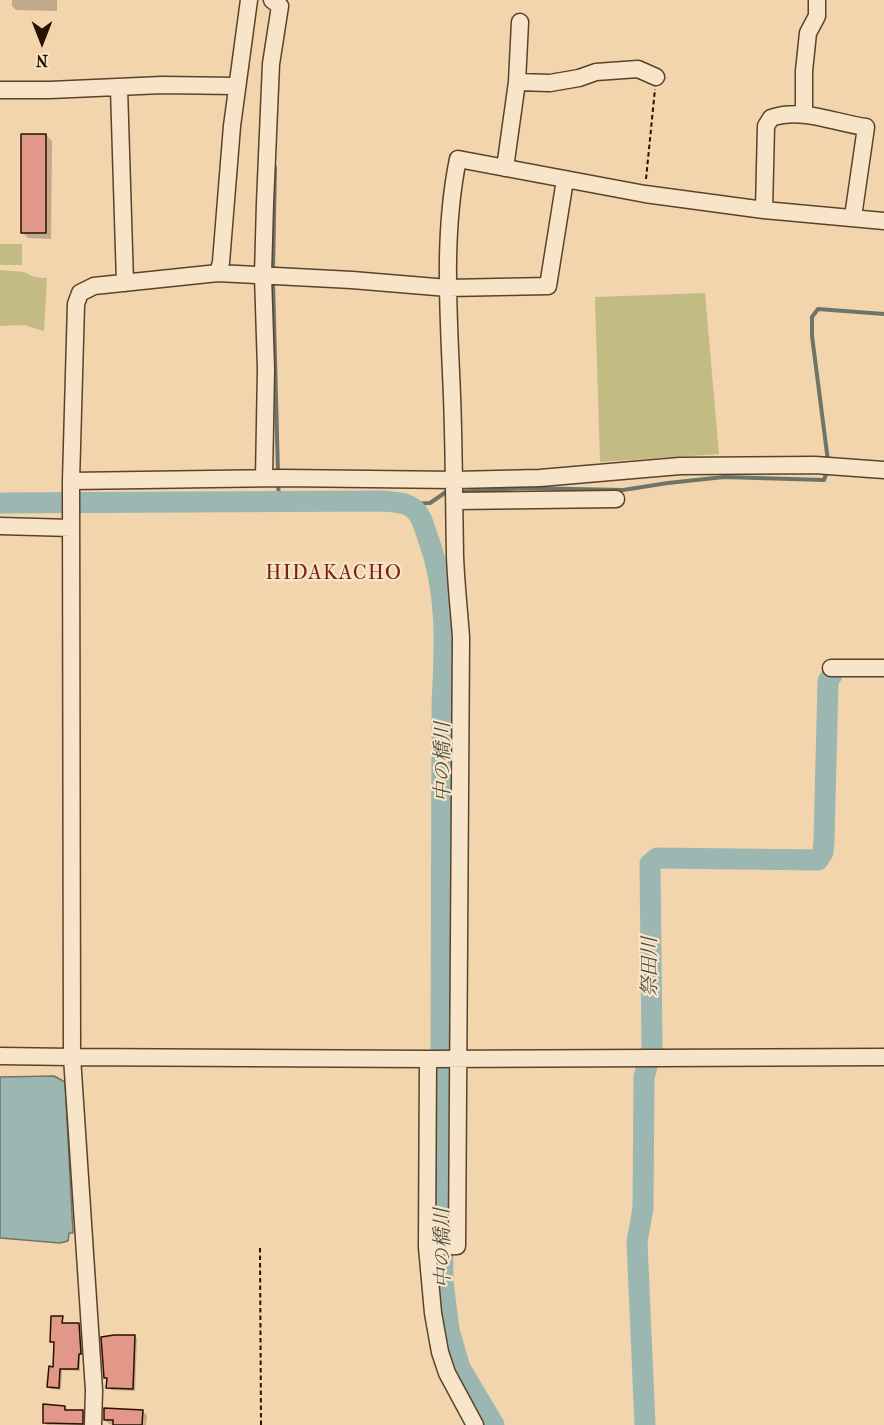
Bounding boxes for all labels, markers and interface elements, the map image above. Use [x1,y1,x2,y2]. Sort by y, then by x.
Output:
north arrow [12,12,72,72]
text: N [36,51,48,70]
district label: HIDAKACHO [266,562,402,586]
water label: 中の橋川 [432,722,456,802]
water label: 祭田川 [639,937,663,997]
water label: 中の橋川 [431,1208,457,1288]

